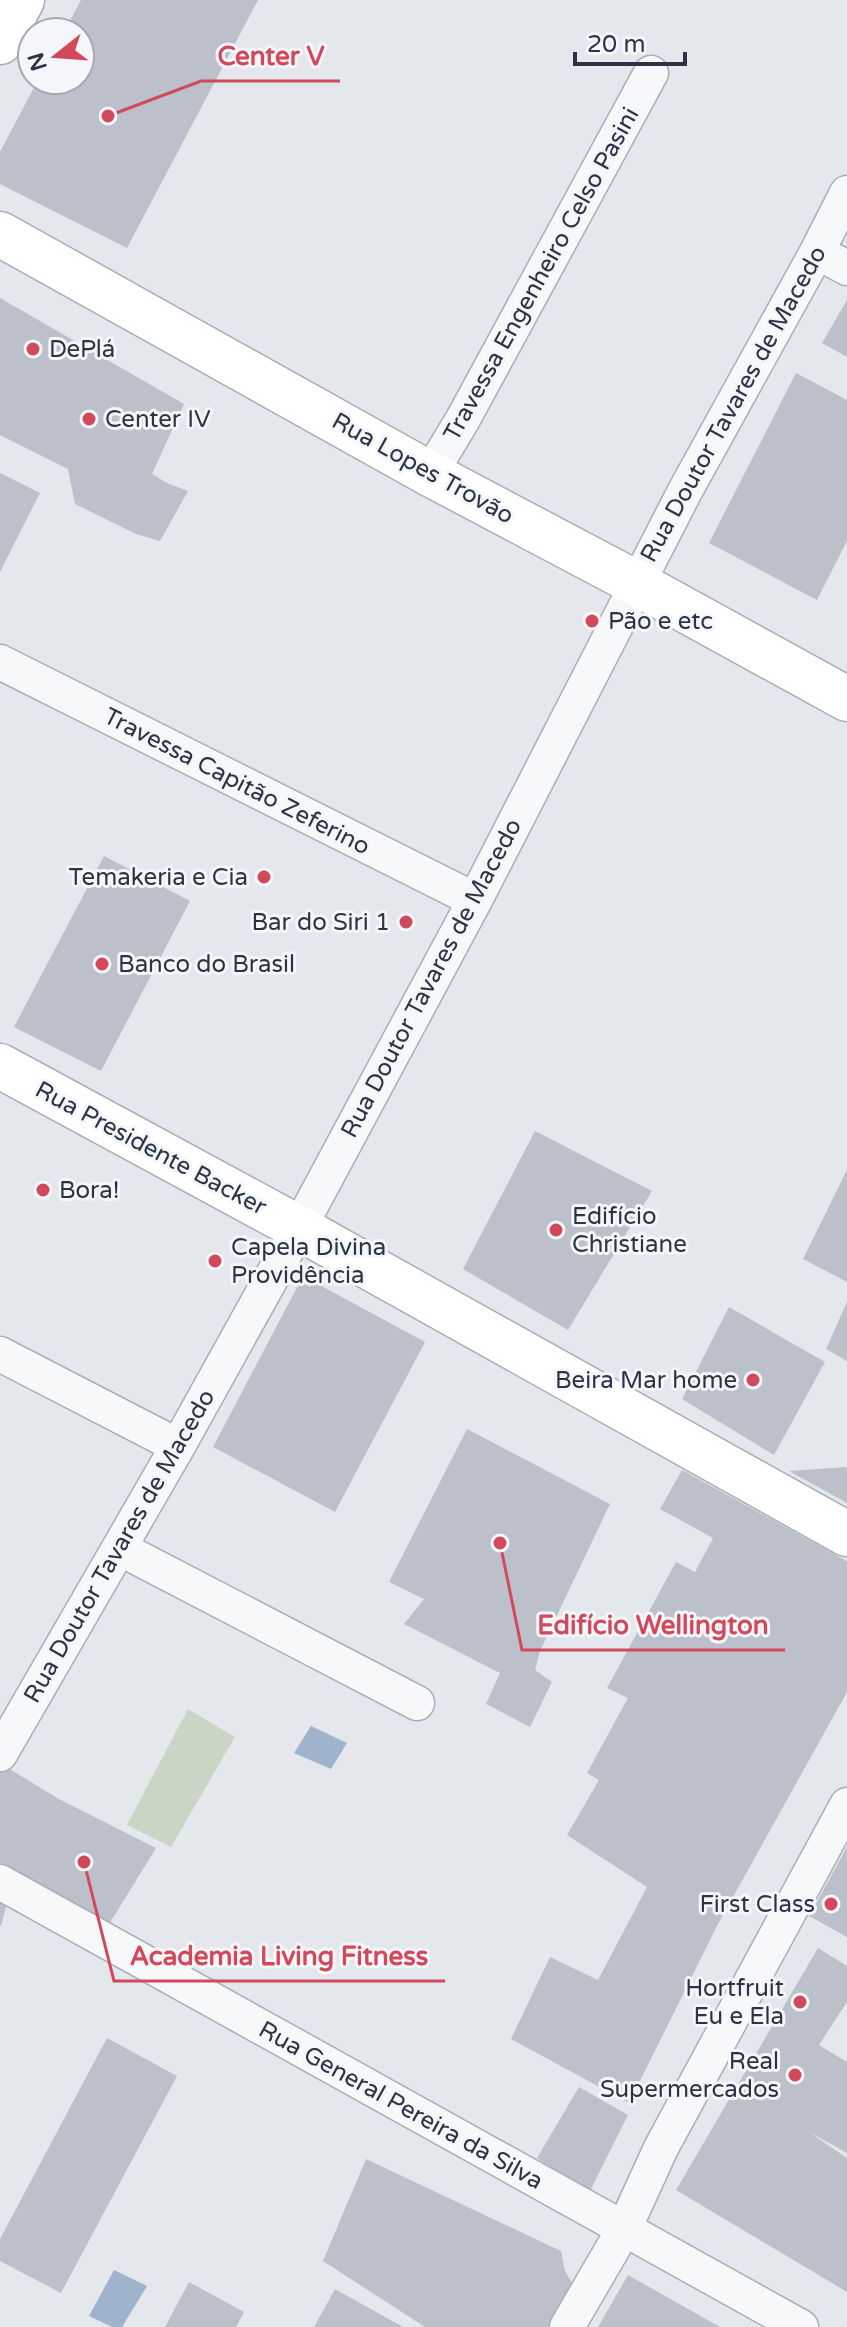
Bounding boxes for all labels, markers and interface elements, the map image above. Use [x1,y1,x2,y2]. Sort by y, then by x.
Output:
north arrow [16,16,96,96]
scale bar [575,16,685,66]
text: 20 m [587,30,645,59]
callout: Center V [201,31,340,81]
text: Center V [217,41,325,72]
text: N [23,49,53,74]
street label: Travessa Engenheiro Celso Pasini [437,102,645,446]
street label: Rua Doutor Tavares de Macedo [634,241,833,567]
place label: DePlá [49,335,115,364]
marker: DePlá [24,340,42,358]
place label: Center IV [105,405,211,434]
street label: Rua Lopes Trovão [327,406,519,530]
marker: Center IV [80,410,98,428]
place label: Pão e etc [608,607,713,636]
marker: Pão e etc [583,612,601,630]
street label: Travessa Capitão Zeferino [99,702,375,861]
street label: Rua Doutor Tavares de Macedo [335,814,528,1143]
place label: Temakeria e Cia [69,863,248,892]
marker: Temakeria e Cia [255,868,273,886]
place label: Bar do Siri 1 [251,908,390,937]
marker: Bar do Siri 1 [397,913,415,931]
place label: Banco do Brasil [118,950,295,979]
marker: Banco do Brasil [93,955,111,973]
street label: Rua Presidente Backer [30,1075,272,1222]
place label: Bora! [59,1176,120,1205]
marker: Bora! [34,1181,52,1199]
place label: Edifício Christiane [572,1202,687,1259]
marker: Edifício Christiane [547,1221,565,1239]
place label: Capela Divina Providência [231,1233,386,1290]
marker: Capela Divina Providência [206,1252,224,1270]
place label: Beira Mar home [555,1366,737,1395]
marker: Beira Mar home [744,1371,762,1389]
street label: Rua Doutor Tavares de Macedo [18,1384,221,1708]
callout: Edifício Wellington [522,1600,785,1650]
text: Edifício Wellington [537,1610,769,1641]
place label: First Class [699,1890,815,1919]
marker: First Class [822,1895,840,1913]
callout: Academia Living Fitness [114,1931,445,1981]
text: Academia Living Fitness [130,1941,428,1972]
place label: Hortfruit Eu e Ela [685,1974,784,2031]
marker: Hortfruit Eu e Ela [791,1993,809,2011]
street label: Rua General Pereira da Silva [254,2015,548,2196]
place label: Real Supermercados [600,2047,779,2104]
marker: Real Supermercados [786,2066,804,2084]

